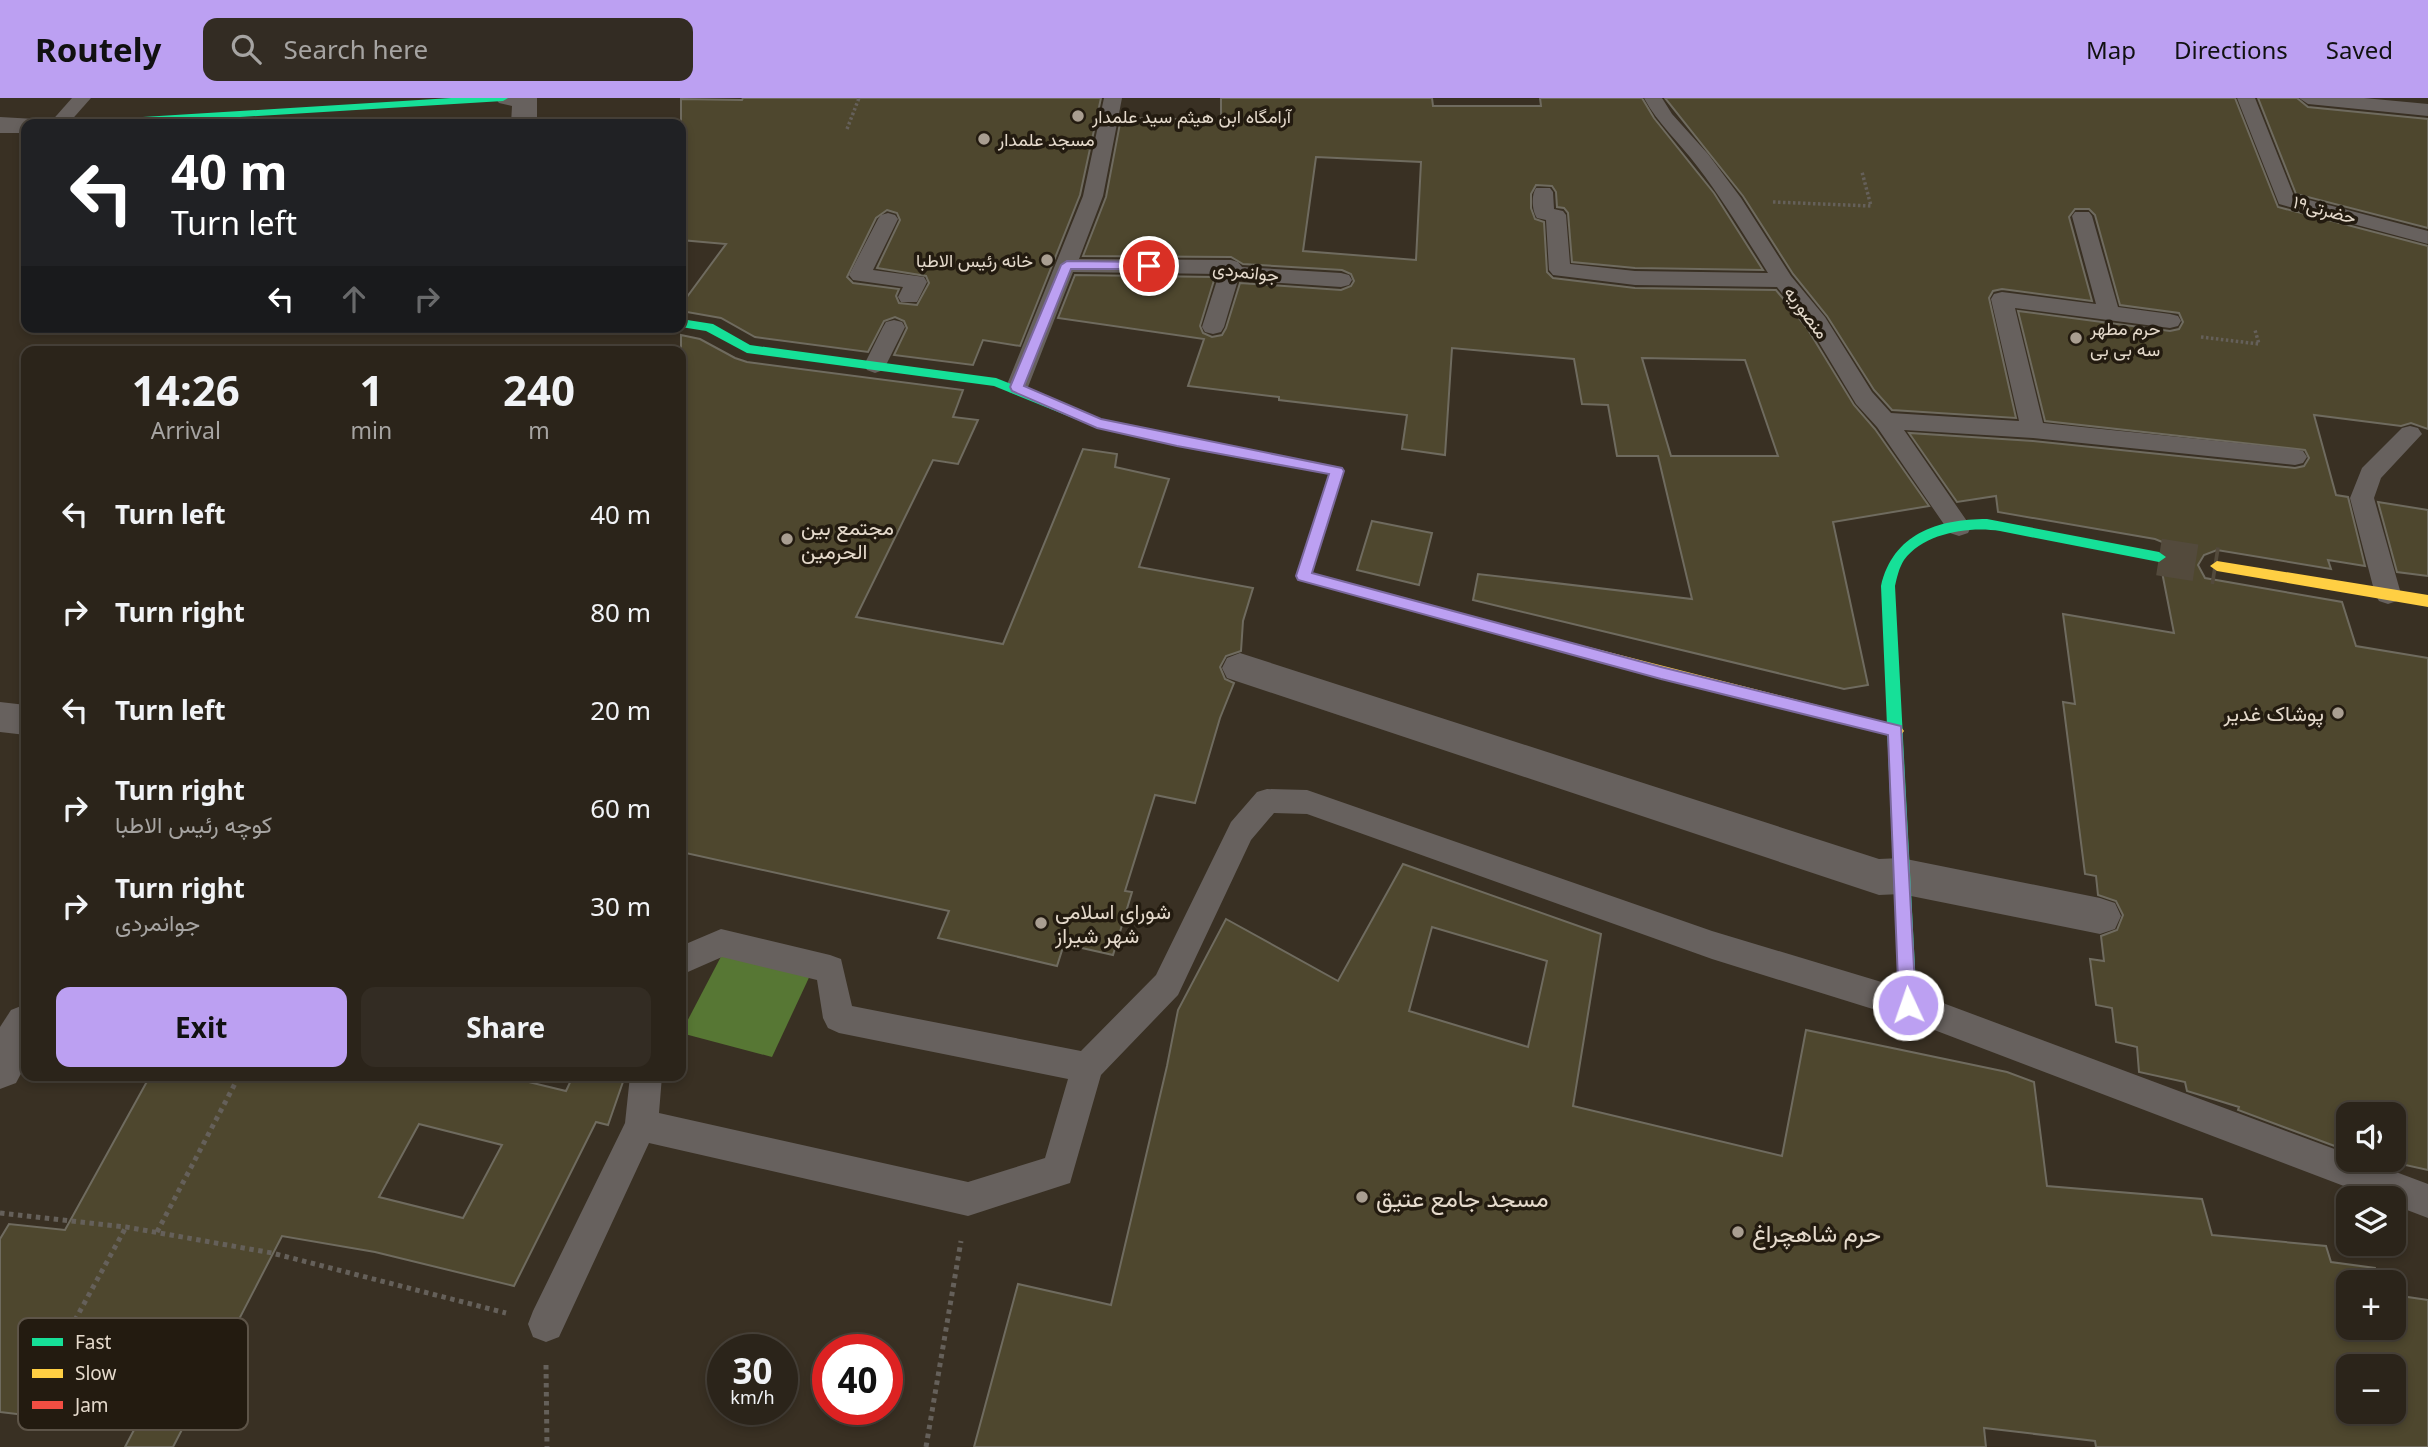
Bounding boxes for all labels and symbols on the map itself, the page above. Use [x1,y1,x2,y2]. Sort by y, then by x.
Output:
place label: آرامگاه ابن هیثم سید علمدار [1091,104,1293,129]
marker: آرامگاه ابن هیثم سید علمدار [1070,108,1086,124]
place label: مسجد علمدار [997,127,1095,151]
marker: مسجد علمدار [976,131,992,147]
street label: حضرتی۱۹ [2291,189,2359,229]
pin [1119,236,1179,296]
place label: خانه رئیس الاطبا [916,248,1033,272]
marker: خانه رئیس الاطبا [1039,252,1055,268]
street label: جوانمردی [1212,255,1280,287]
street label: منصوریه [1779,281,1835,343]
place label: حرم مطهر سه بی بی [2089,316,2161,361]
marker: حرم مطهر سه بی بی [2068,330,2084,346]
place label: مجتمع بین الحرمین [801,513,894,565]
marker: مجتمع بین الحرمین [779,531,795,547]
place label: پوشاک غدیر [2223,699,2324,728]
marker: پوشاک غدیر [2330,705,2346,721]
place label: شورای اسلامی شهر شیراز [1054,897,1171,949]
marker: شورای اسلامی شهر شیراز [1033,915,1049,931]
position arrow [1871,968,1945,1042]
place label: مسجد جامع عتیق [1376,1181,1549,1216]
marker: مسجد جامع عتیق [1354,1189,1370,1205]
place label: حرم شاهچراغ [1752,1216,1881,1250]
marker: حرم شاهچراغ [1730,1224,1746,1240]
legend [18,1318,248,1430]
text: Fast [75,1329,112,1355]
speed limit sign: 40 [812,1334,903,1425]
text: Slow [75,1360,116,1386]
text: Jam [73,1392,109,1418]

